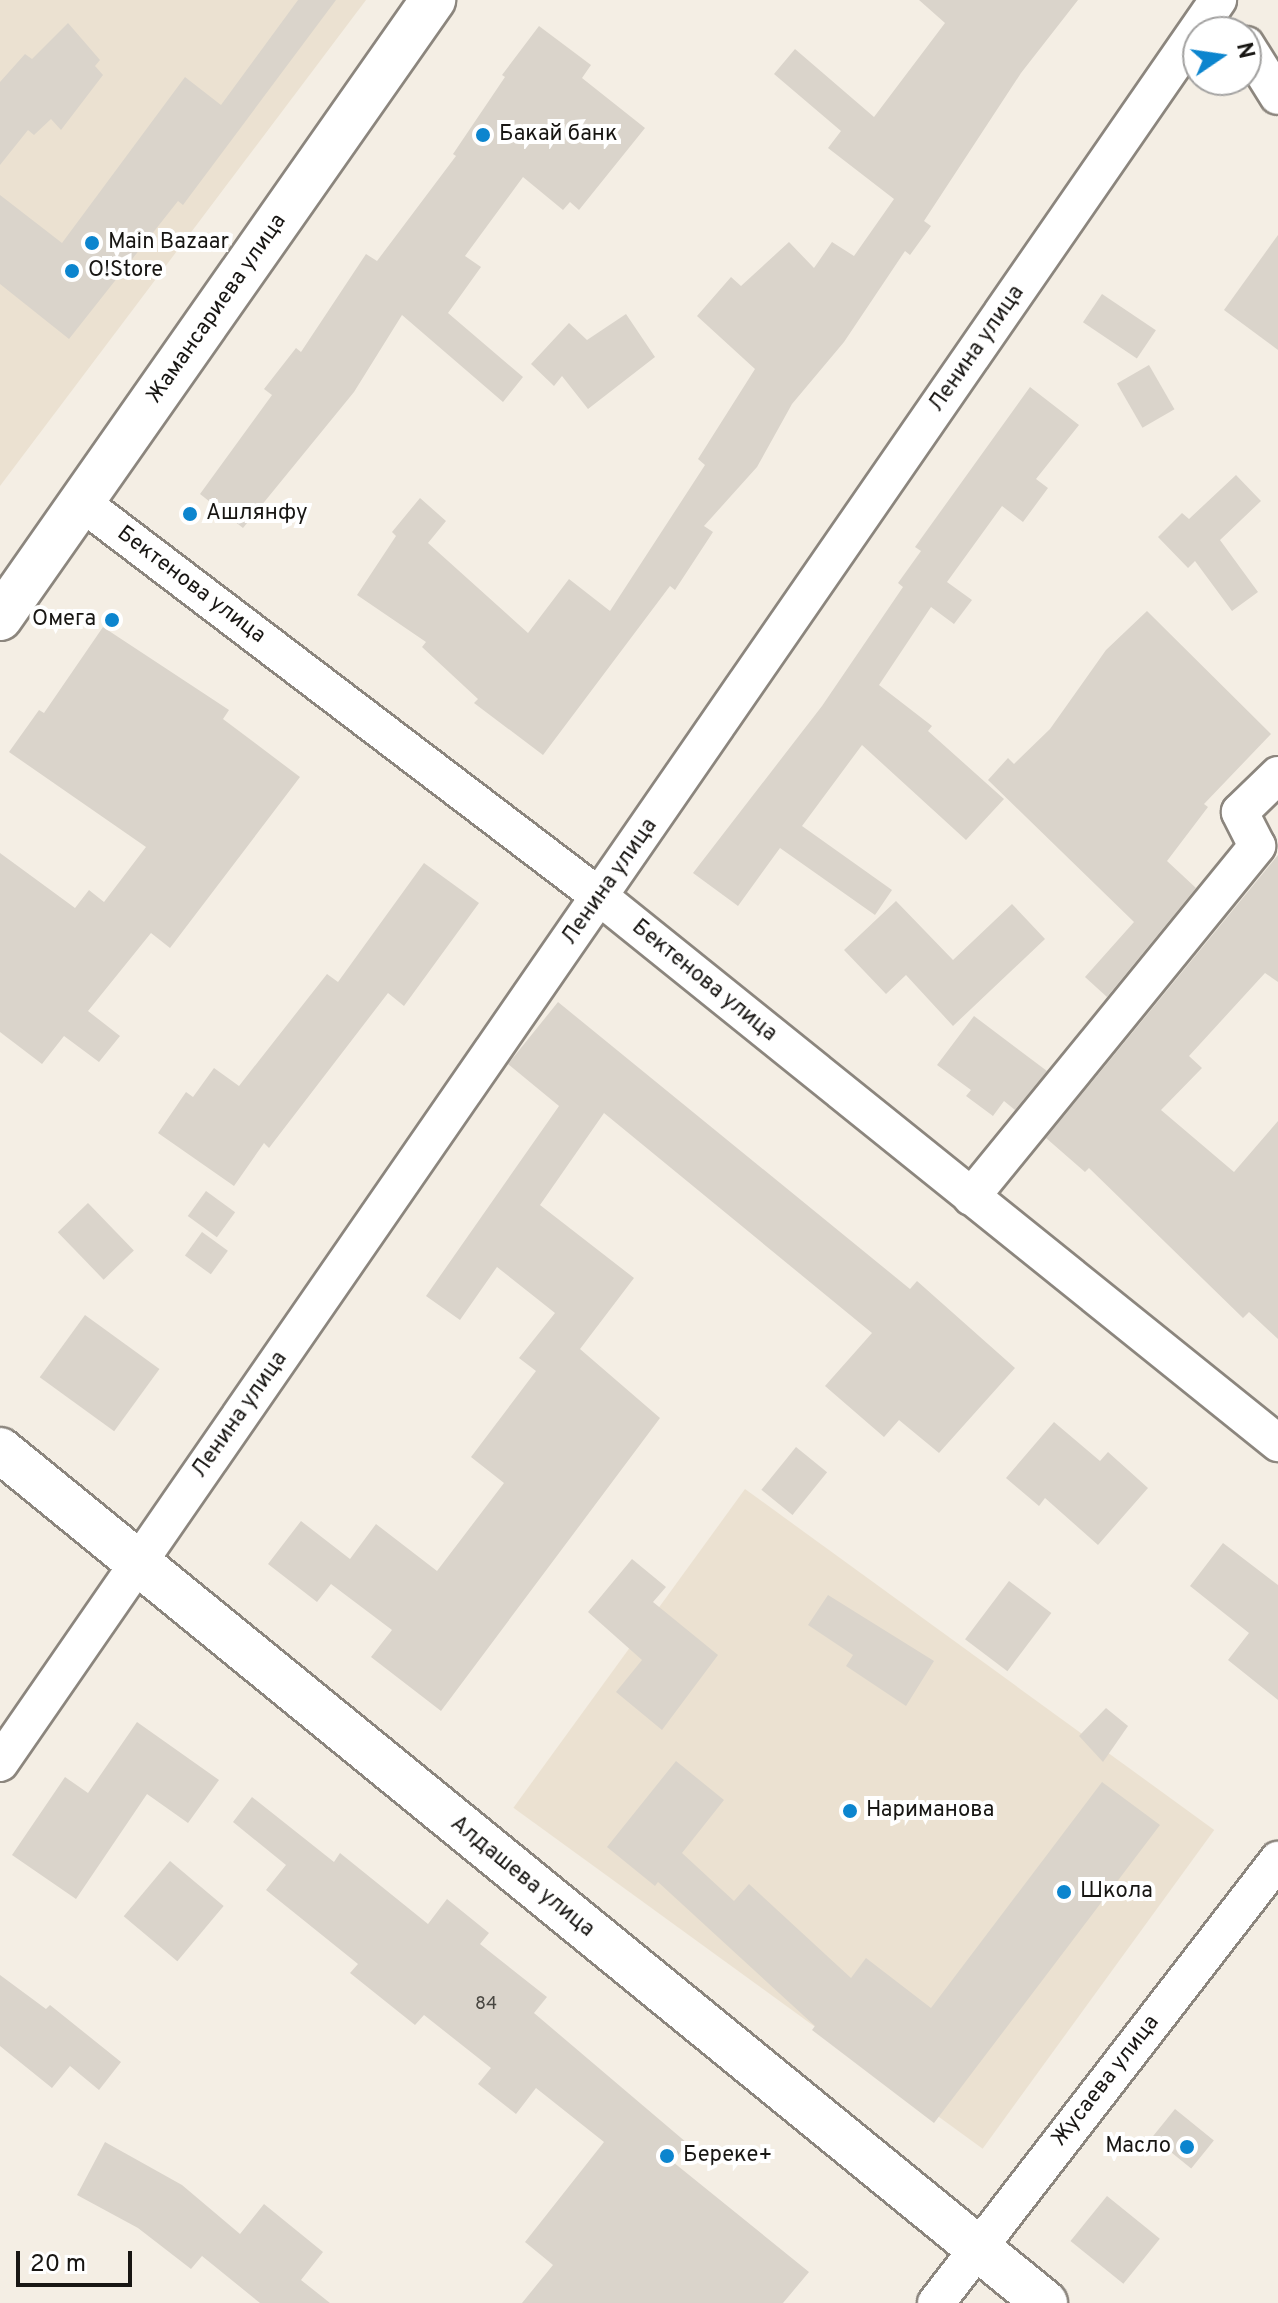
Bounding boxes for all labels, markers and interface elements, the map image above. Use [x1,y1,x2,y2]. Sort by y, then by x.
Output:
north arrow [1182,16,1262,96]
text: N [1229,40,1259,62]
place label: Бакай банк [499,122,618,148]
marker: Бакай банк [474,126,492,144]
street label: Жамансариева улица [142,209,292,409]
place label: Main Bazaar [108,230,229,256]
marker: Main Bazaar [83,234,101,252]
place label: O!Store [88,258,163,284]
marker: O!Store [63,262,81,280]
street label: Ленина улица [924,281,1030,417]
place label: Ашлянфу [206,501,308,527]
marker: Ашлянфу [181,505,199,523]
street label: Бектенова улица [112,521,270,649]
place label: Омега [32,607,96,633]
marker: Омега [103,611,121,629]
street label: Ленина улица [557,814,663,950]
street label: Бектенова улица [626,914,782,1048]
street label: Ленина улица [187,1347,293,1483]
place label: Нариманова [866,1798,994,1824]
marker: Нариманова [841,1802,859,1820]
street label: Алдашева улица [445,1811,599,1943]
place label: Школа [1080,1879,1153,1905]
marker: Школа [1055,1883,1073,1901]
house number: 84 [475,1994,497,2016]
street label: Жусаева улица [1047,2010,1165,2152]
place label: Масло [1105,2134,1171,2160]
marker: Масло [1178,2138,1196,2156]
place label: Береке+ [683,2143,773,2169]
marker: Береке+ [658,2147,676,2165]
scale bar [20,2235,136,2285]
text: 20 m [30,2250,86,2280]

